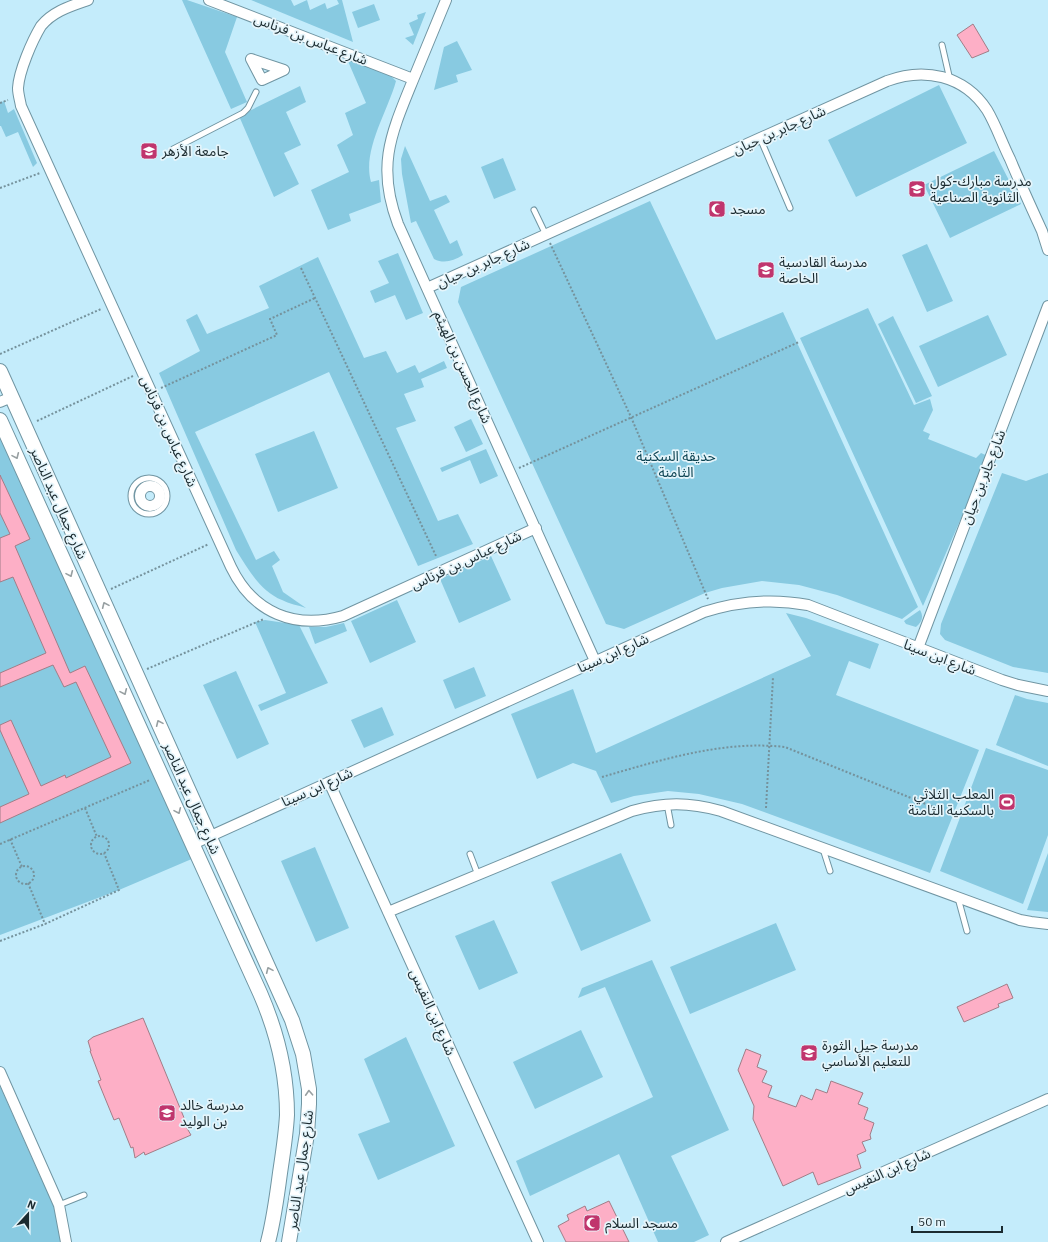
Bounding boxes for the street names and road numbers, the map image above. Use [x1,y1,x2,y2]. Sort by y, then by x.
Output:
street label: شارع عباس بن فرناس [251,9,370,71]
street label: شارع جابر بن حيان [730,101,829,160]
street label: شارع جابر بن حيان [434,234,533,293]
street label: شارع الحسن بن الهيثم [428,308,496,427]
street label: شارع عباس بن فرناس [135,372,202,490]
street label: شارع جابر بن حيان [957,427,1011,528]
street label: شارع جمال عبد الناصر [24,443,92,563]
street label: شارع عباس بن فرناس [408,526,525,595]
street label: شارع ابن سينا [574,629,652,679]
street label: شارع ابن سينا [900,635,979,681]
street label: شارع جمال عبد الناصر [157,738,225,858]
street label: شارع ابن سينا [278,763,356,813]
street label: شارع ابن النفيس [404,966,460,1059]
street label: شارع جمال عبد الناصر [283,1109,319,1232]
street label: شارع ابن النفيس [841,1144,934,1200]

